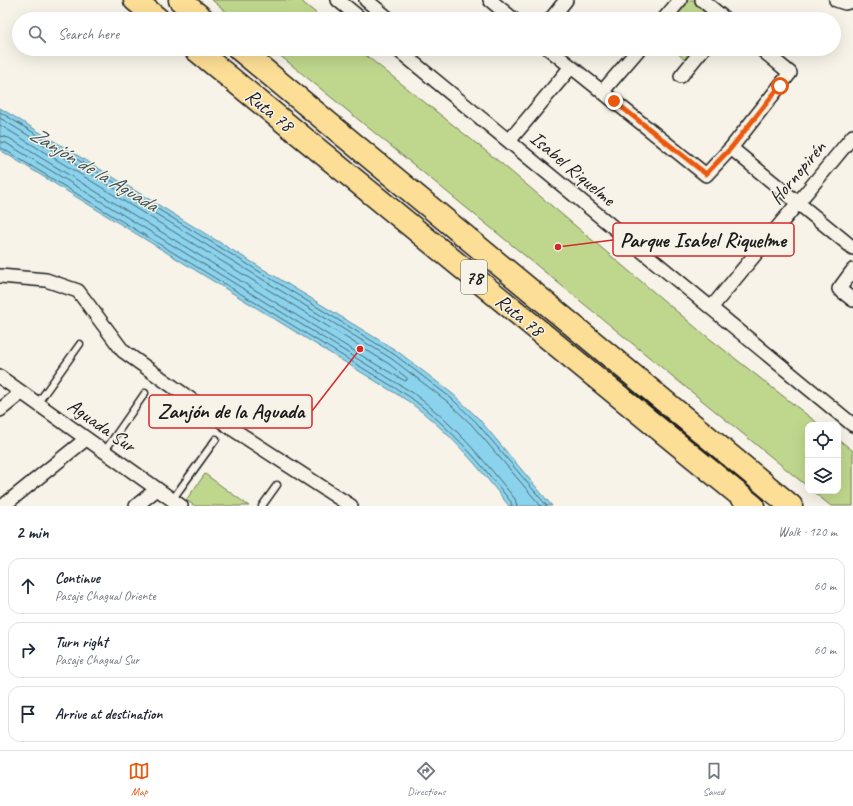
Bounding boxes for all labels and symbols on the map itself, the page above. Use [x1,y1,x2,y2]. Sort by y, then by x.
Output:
route start [771,77,789,95]
street label: Ruta 78 [240,83,300,139]
route end [605,92,623,110]
water label: Zanjón de la Aguada [25,121,165,219]
street label: Isabel Riquelme [525,126,622,212]
street label: Hornopirén [764,135,832,209]
callout: Parque Isabel Riquelme [613,223,794,256]
text: Parque Isabel Riquelme [620,227,788,253]
road number: 78 [461,260,487,294]
street label: Ruta 78 [490,288,550,344]
street label: Aguada Sur [63,393,142,459]
callout: Zanjón de la Aguada [149,395,312,428]
text: Zanjón de la Aguada [158,398,306,424]

